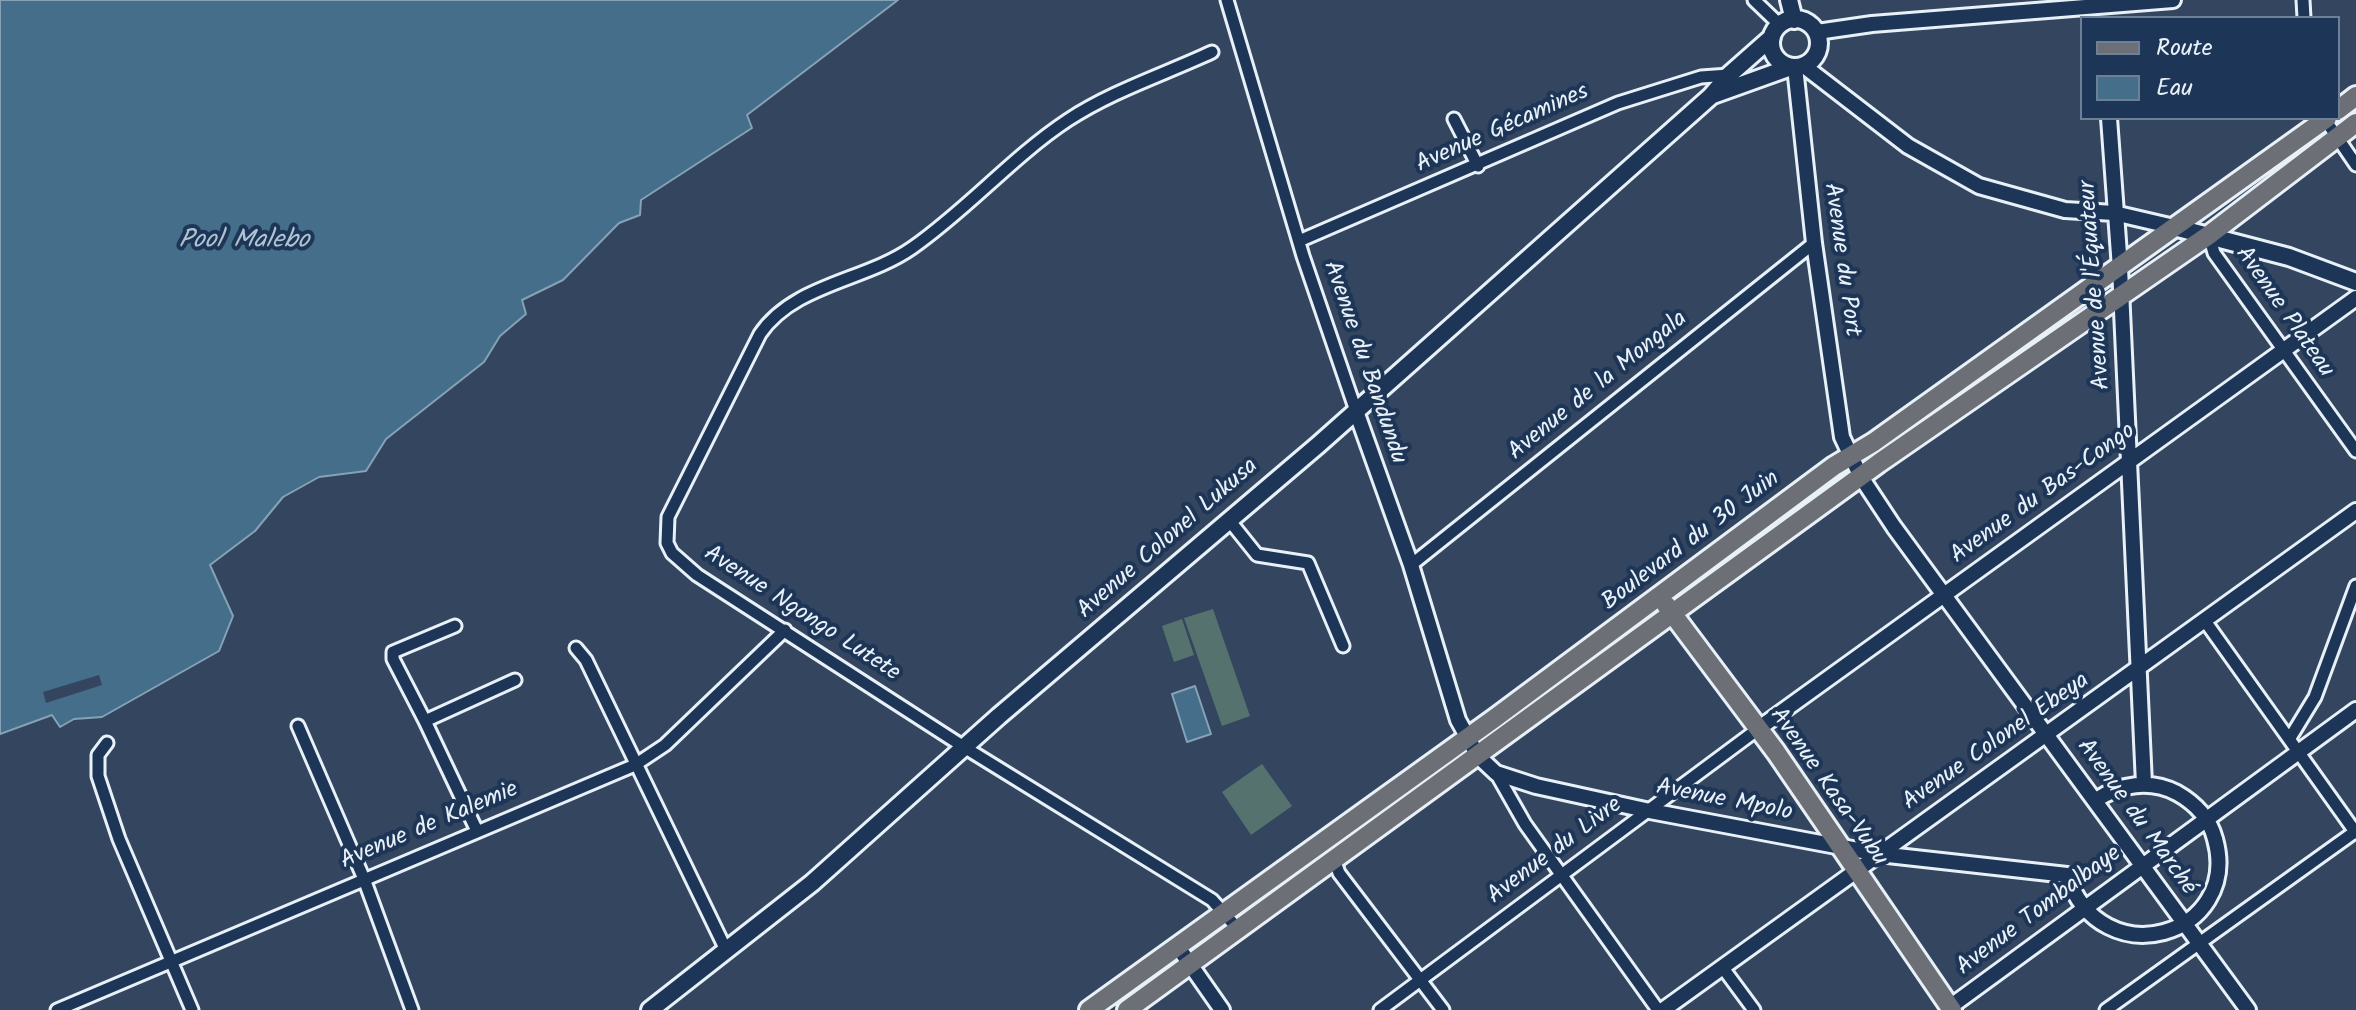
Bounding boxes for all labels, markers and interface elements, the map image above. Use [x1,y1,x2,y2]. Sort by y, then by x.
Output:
legend [2080,16,2340,120]
text: Route [2156,29,2213,68]
text: Eau [2156,69,2193,108]
street label: Avenue Gécamines [1412,79,1594,181]
street label: Avenue de l'Équateur [2075,179,2119,391]
street label: Avenue du Port [1815,181,1865,339]
water label: Pool Malebo [179,227,309,259]
street label: Avenue Plateau [2227,242,2339,384]
street label: Avenue du Bandundu [1315,258,1411,468]
street label: Avenue de la Mongala [1504,306,1694,468]
street label: Avenue du Bas-Congo [1946,418,2142,572]
street label: Avenue Colonel Lukusa [1073,454,1265,626]
street label: Boulevard du 30 Juin [1597,466,1787,618]
street label: Avenue Ngongo Lutete [697,541,905,689]
street label: Avenue Colonel Ebeya [1898,668,2096,818]
street label: Avenue Kasa-Vubu [1762,703,1892,873]
street label: Avenue du Marché [2069,734,2201,902]
street label: Avenue Mpolo [1653,775,1795,829]
street label: Avenue de Kalemie [337,777,523,877]
street label: Avenue du Livre [1483,792,1629,912]
street label: Avenue Tombalbaye [1952,841,2128,983]

